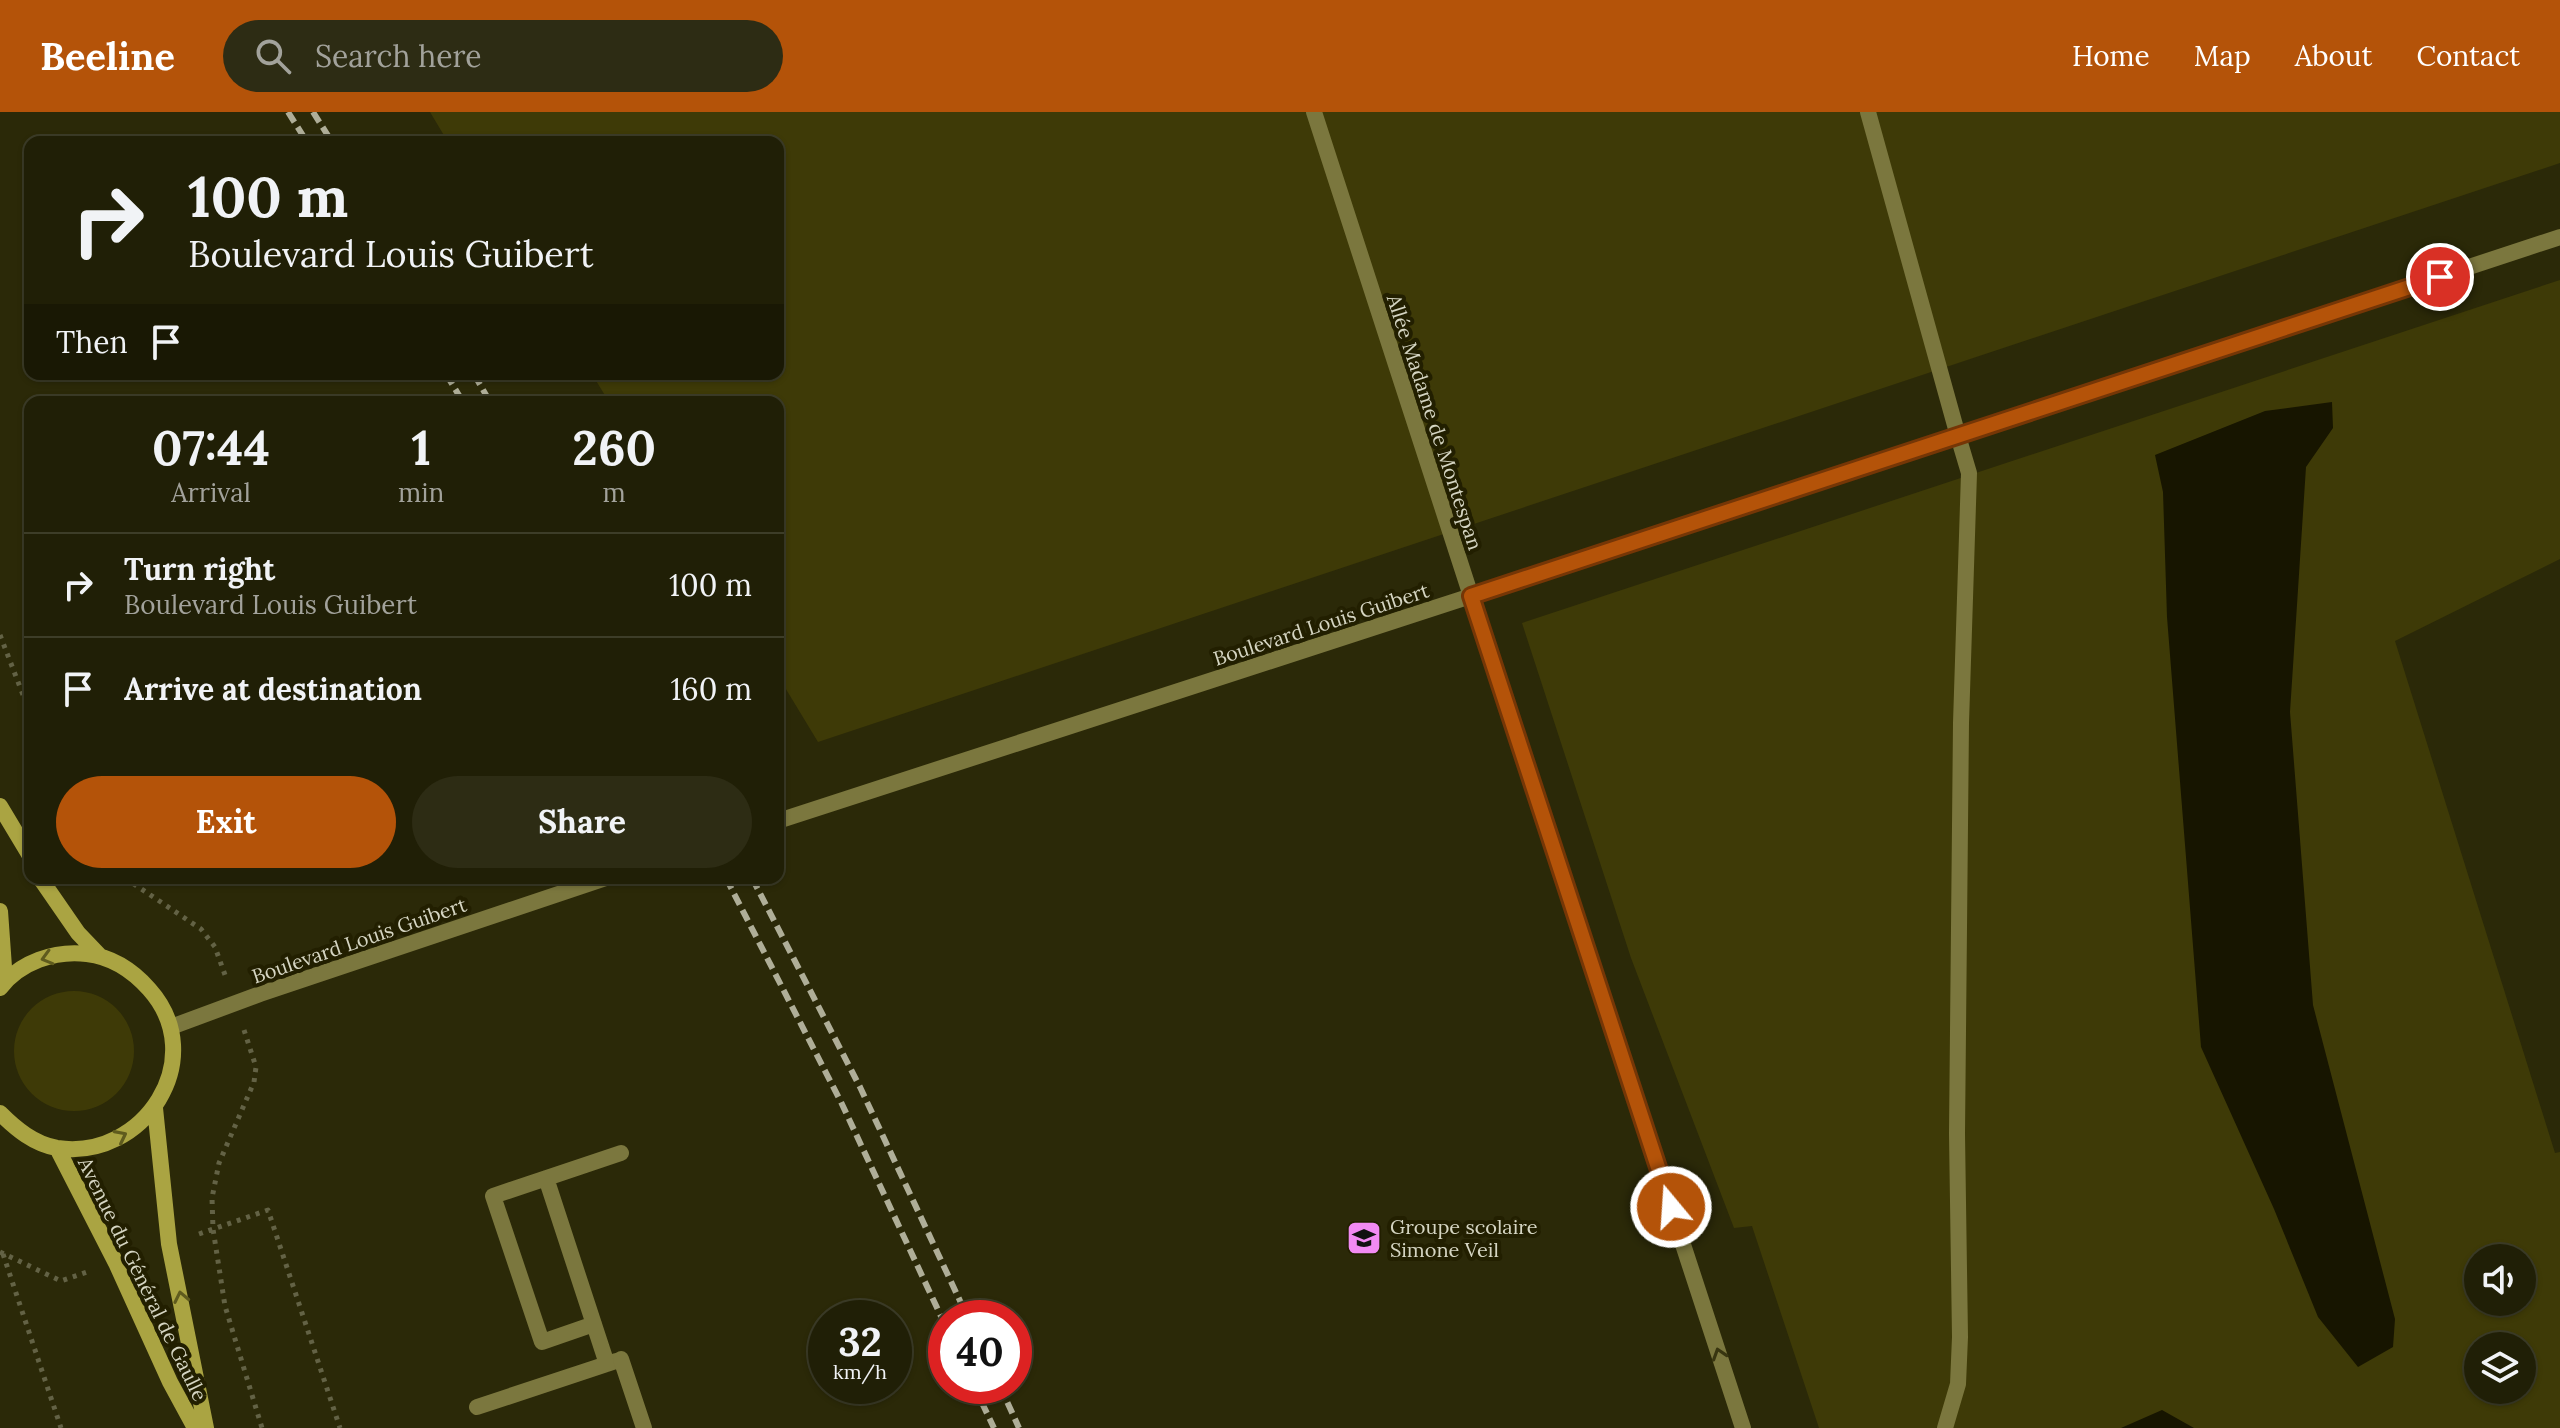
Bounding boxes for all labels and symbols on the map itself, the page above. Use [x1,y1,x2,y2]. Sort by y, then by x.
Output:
pin [2406,243,2474,311]
street label: Allée Madame de Montespan [1381,290,1488,553]
street label: Boulevard Louis Guibert [1210,577,1432,671]
street label: Boulevard Louis Guibert [248,891,470,989]
one-way arrow [41,949,55,965]
one-way arrow [112,1130,127,1145]
street label: Avenue du Général de Gaulle [73,1152,213,1405]
position arrow [1629,1165,1713,1249]
place label: Groupe scolaire Simone Veil [1390,1214,1538,1262]
school or university icon: Groupe scolaire Simone Veil [1345,1219,1383,1257]
one-way arrow [173,1290,190,1304]
speed limit sign: 40 [928,1300,1032,1404]
one-way arrow [1712,1348,1728,1362]

